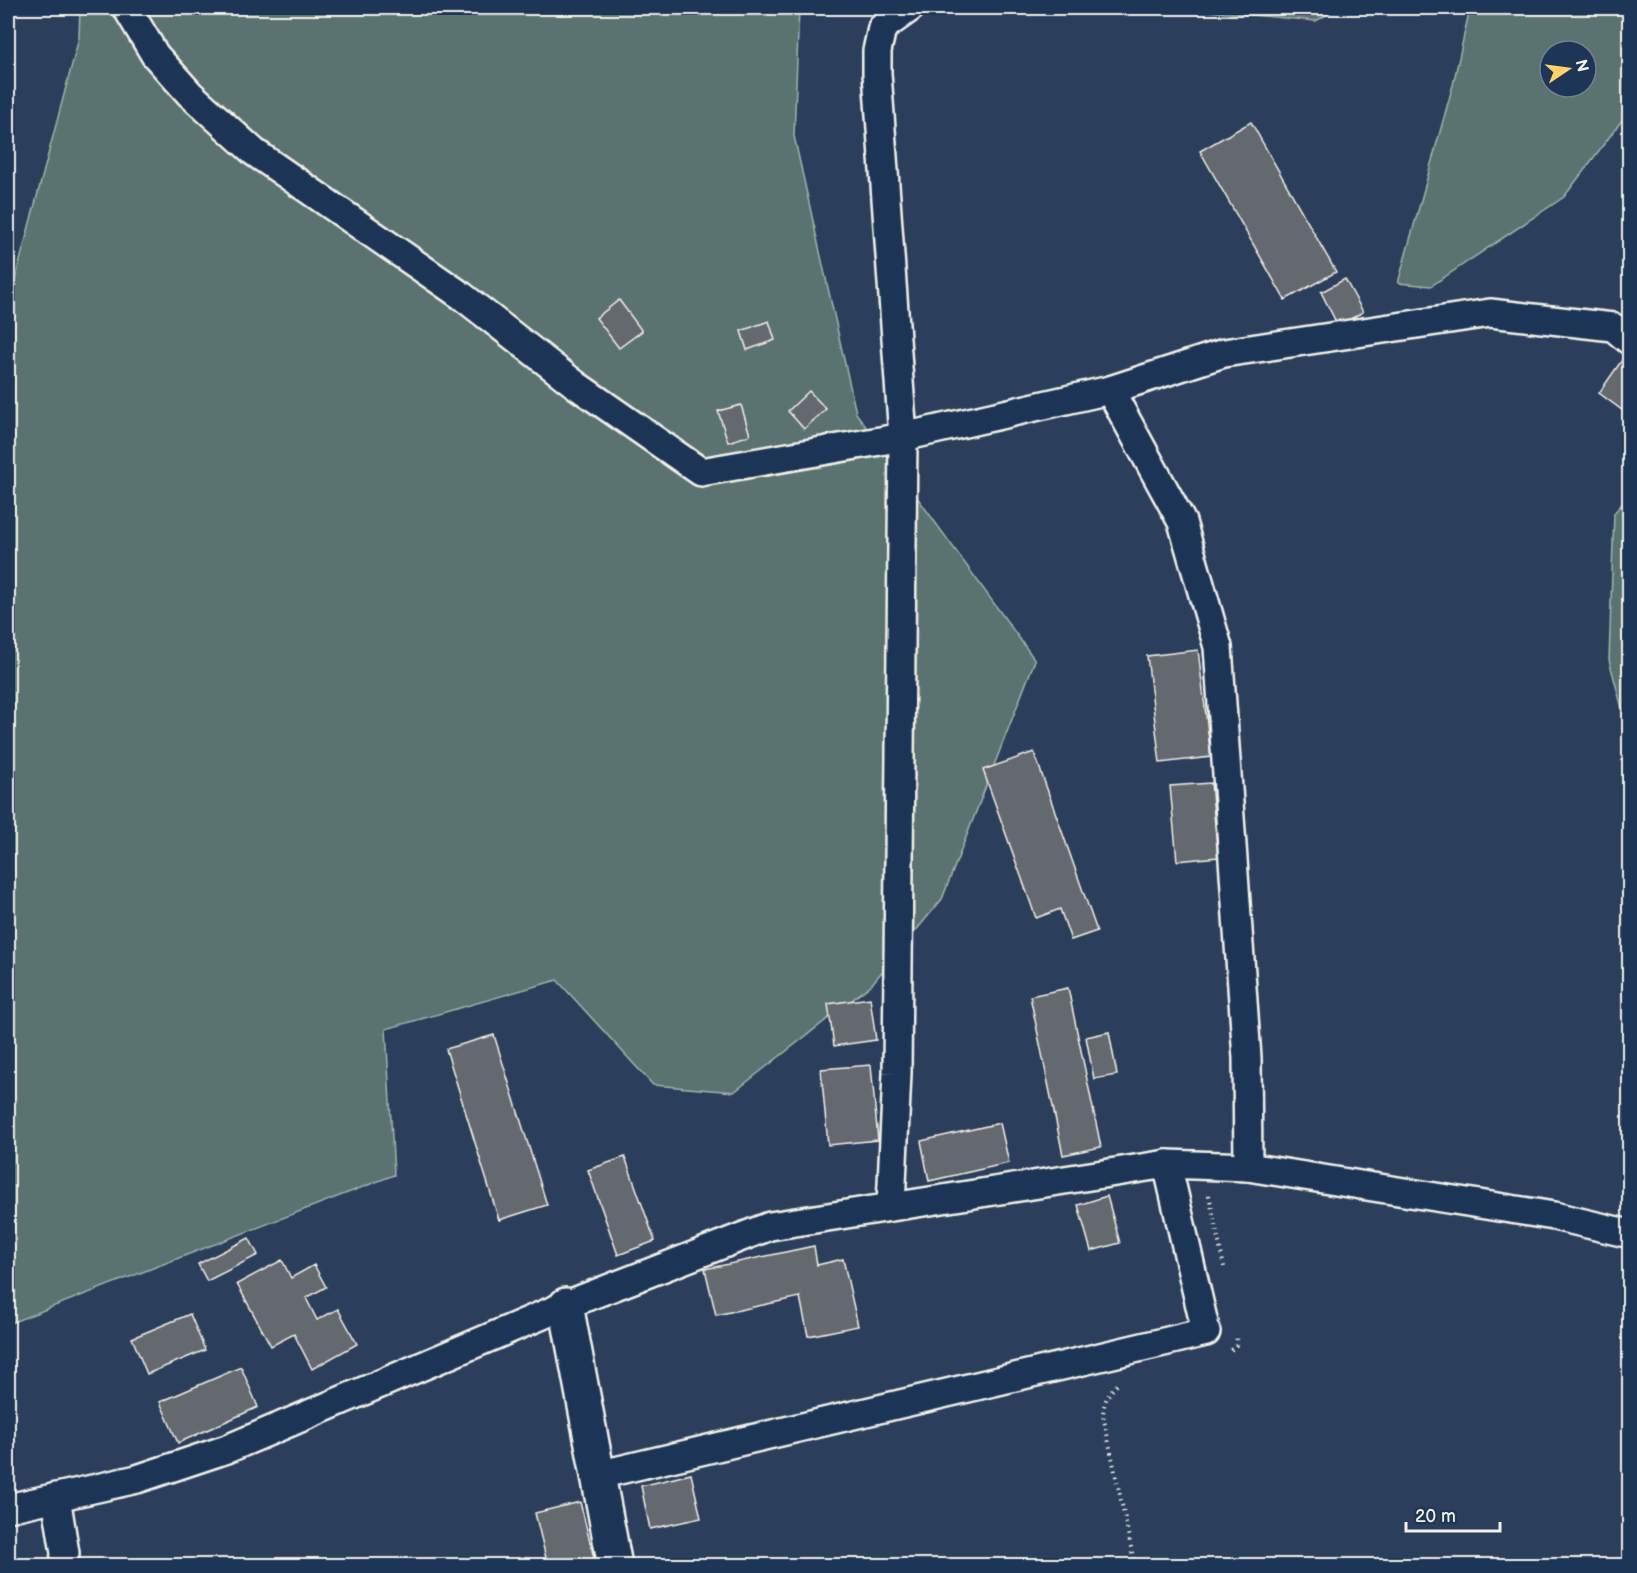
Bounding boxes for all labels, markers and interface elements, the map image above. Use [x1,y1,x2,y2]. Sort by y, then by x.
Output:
north arrow [1538,39,1598,99]
text: N [1571,58,1592,74]
scale bar [1406,1495,1500,1533]
text: 20 m [1415,1506,1456,1527]

